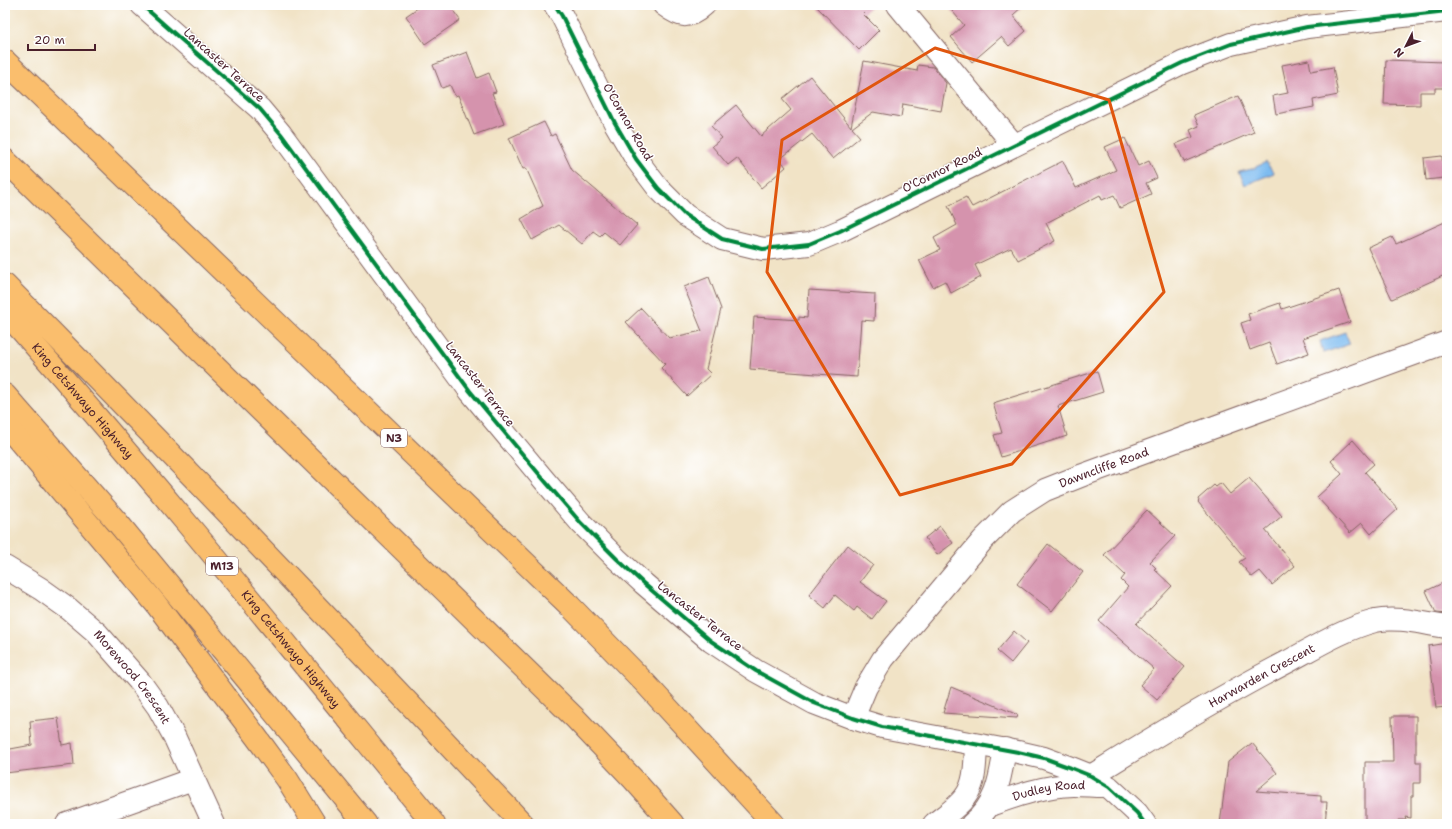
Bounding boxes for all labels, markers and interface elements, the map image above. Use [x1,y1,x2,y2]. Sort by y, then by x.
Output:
street label: Lancaster Terrace [180,24,268,106]
scale bar [28,26,95,52]
north arrow [1386,26,1426,66]
text: 20 m [34,32,65,48]
text: N [1390,44,1407,61]
street label: O'Connor Road [599,80,657,164]
street label: O'Connor Road [899,144,985,196]
street label: Lancaster Terrace [442,338,518,430]
street label: King Cetshwayo Highway [28,340,137,462]
road number: N3 [381,429,407,447]
street label: Dawncliffe Road [1057,443,1151,492]
road number: M13 [206,557,238,575]
street label: Lancaster Terrace [654,578,746,654]
street label: King Cetshwayo Highway [238,587,344,712]
street label: Morewood Crescent [90,627,174,727]
street label: Harwarden Crescent [1206,640,1318,712]
street label: Dudley Road [1010,777,1086,805]

